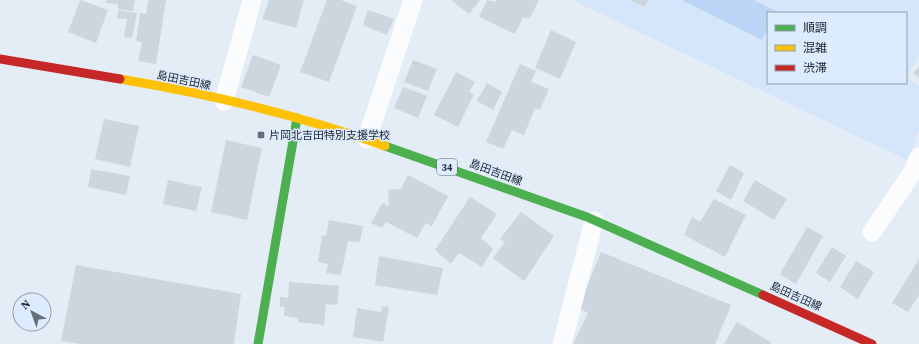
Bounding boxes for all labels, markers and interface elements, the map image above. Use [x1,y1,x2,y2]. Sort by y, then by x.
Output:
legend [767,12,907,84]
text: 順調 [803,20,827,36]
text: 混雑 [803,40,827,56]
text: 渋滞 [803,60,827,76]
street label: 島田吉田線 [155,67,212,94]
place label: 片岡北吉田特別支援学校 [269,128,390,143]
marker: 片岡北吉田特別支援学校 [256,130,266,140]
street label: 島田吉田線 [467,156,524,189]
road number: 34 [437,159,457,175]
street label: 島田吉田線 [768,278,824,314]
north arrow [12,292,52,332]
text: N [18,297,34,313]

